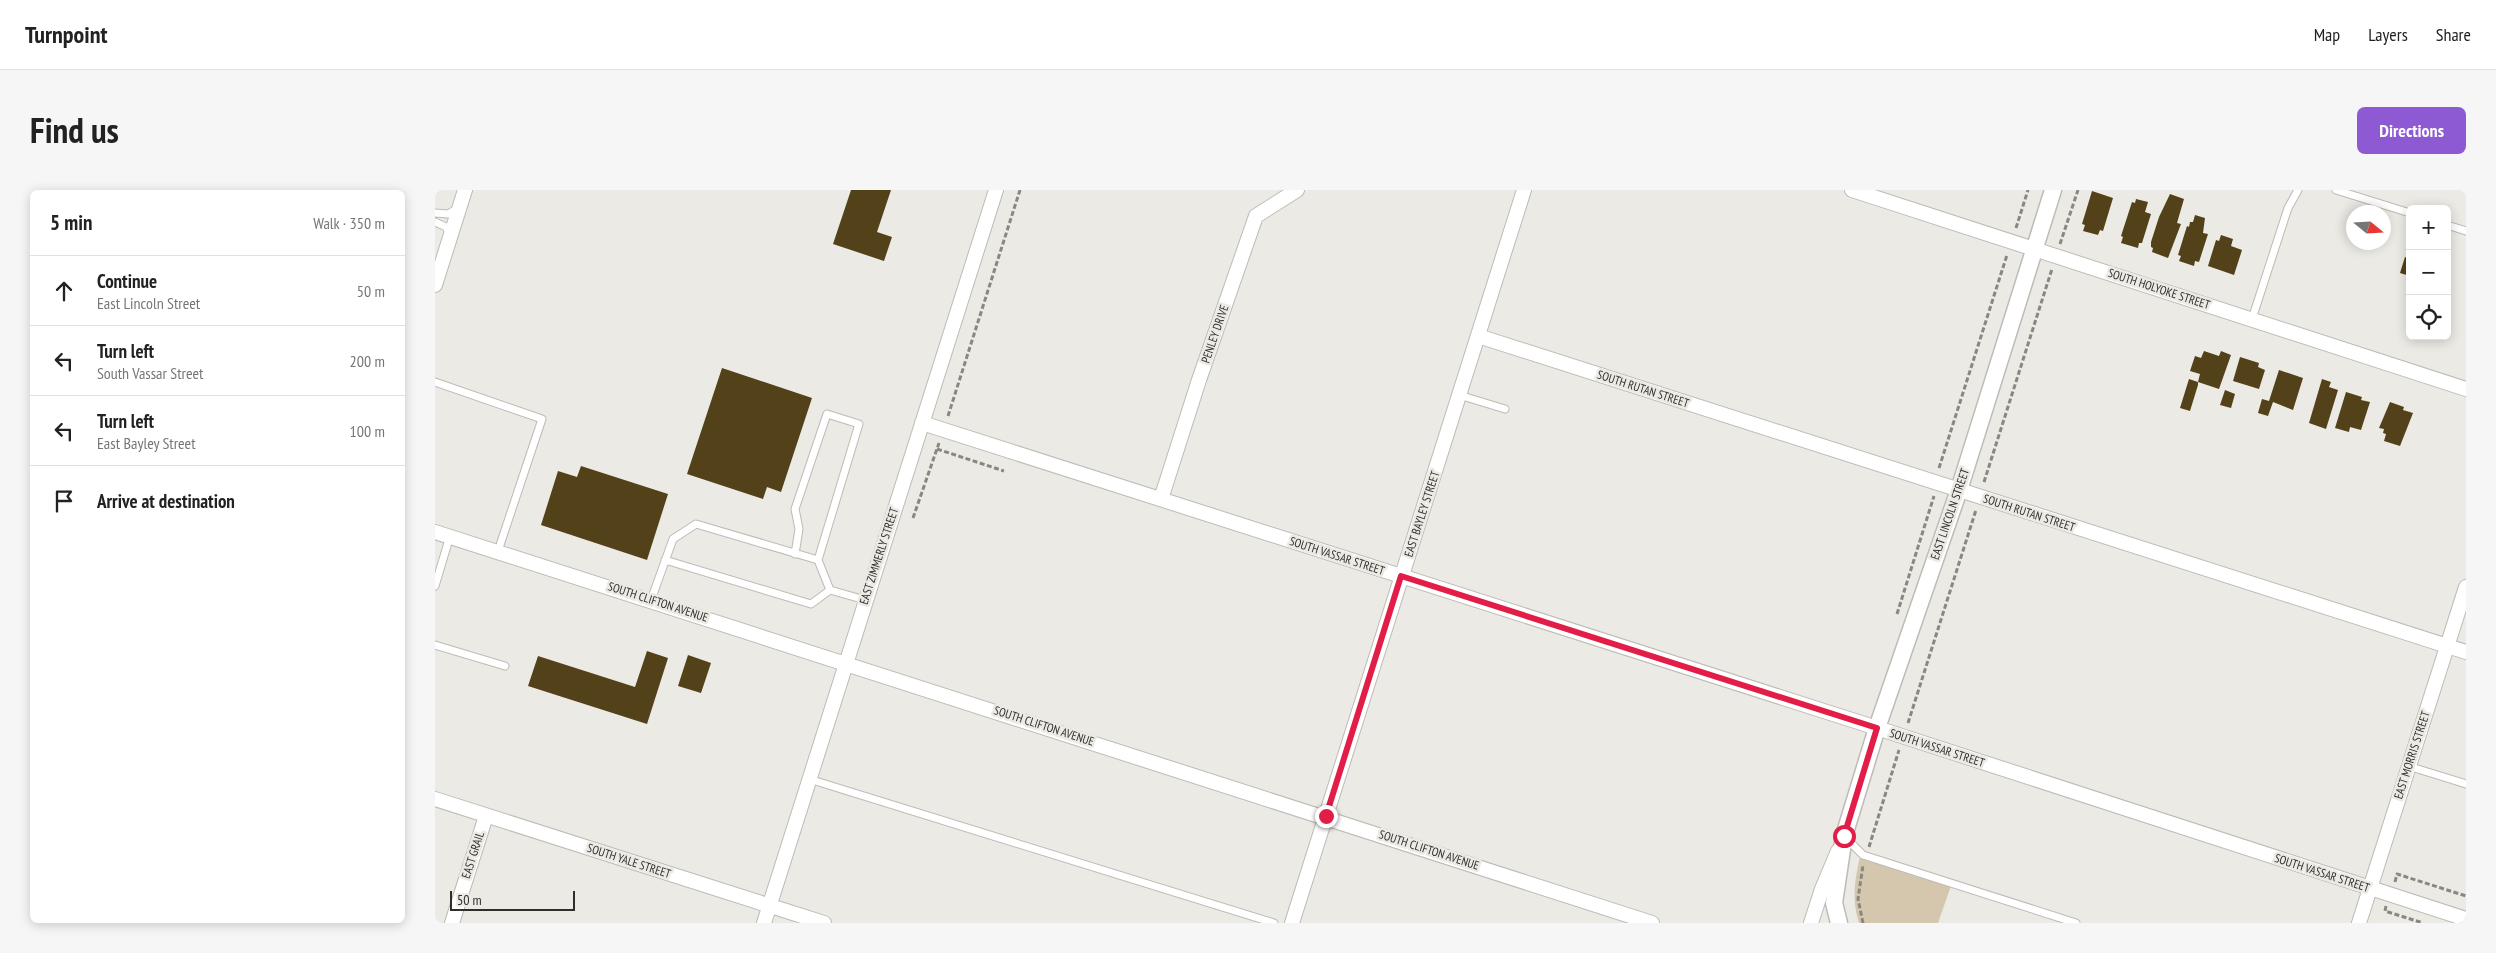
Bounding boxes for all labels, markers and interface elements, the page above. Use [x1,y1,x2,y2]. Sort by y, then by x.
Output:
text: Turnpoint [25,19,107,50]
text: Map [2314,23,2340,46]
text: Layers [2368,23,2408,46]
text: Share [2436,23,2471,46]
text: Find us [30,107,119,153]
button: Directions [2357,107,2466,154]
north arrow [2346,205,2391,250]
map controls [2406,205,2451,340]
button: + [2406,205,2451,250]
text: 5 min [50,209,92,236]
text: Walk · 350 m [313,213,385,233]
button: − [2406,250,2451,295]
street label: SOUTH HOLYOKE STREET [2106,265,2213,312]
text: Continue [97,269,157,293]
icon: ahead [50,277,78,305]
text: 50 m [357,281,385,301]
text: East Lincoln Street [97,293,200,313]
button: locate [2406,295,2451,340]
street label: PENLEY DRIVE [1198,303,1231,365]
text: Turn left [97,339,154,363]
icon: left [50,347,78,375]
text: 200 m [350,351,385,371]
text: South Vassar Street [97,363,203,383]
street label: SOUTH RUTAN STREET [1595,367,1692,411]
text: Turn left [97,409,154,433]
icon: left [50,417,78,445]
text: 100 m [350,421,385,441]
text: East Bayley Street [97,433,196,453]
street label: EAST LINCOLN STREET [1927,466,1972,561]
street label: EAST BAYLEY STREET [1401,468,1443,559]
icon: arrive [50,487,78,515]
text: Arrive at destination [97,489,235,513]
street label: SOUTH RUTAN STREET [1981,491,2078,535]
street label: EAST ZIMMERLY STREET [856,505,901,606]
street label: SOUTH VASSAR STREET [1288,533,1387,578]
street label: SOUTH CLIFTON AVENUE [606,578,710,625]
street label: SOUTH CLIFTON AVENUE [992,702,1096,749]
street label: EAST MORRIS STREET [2390,708,2433,801]
street label: SOUTH VASSAR STREET [1888,725,1987,770]
route end [1315,805,1338,828]
route start [1833,825,1856,848]
street label: SOUTH CLIFTON AVENUE [1377,826,1481,873]
street label: EAST GRAIL [458,830,487,880]
street label: SOUTH YALE STREET [585,840,673,881]
street label: SOUTH VASSAR STREET [2273,850,2372,895]
scale bar [450,888,575,911]
text: 50 m [457,891,482,909]

